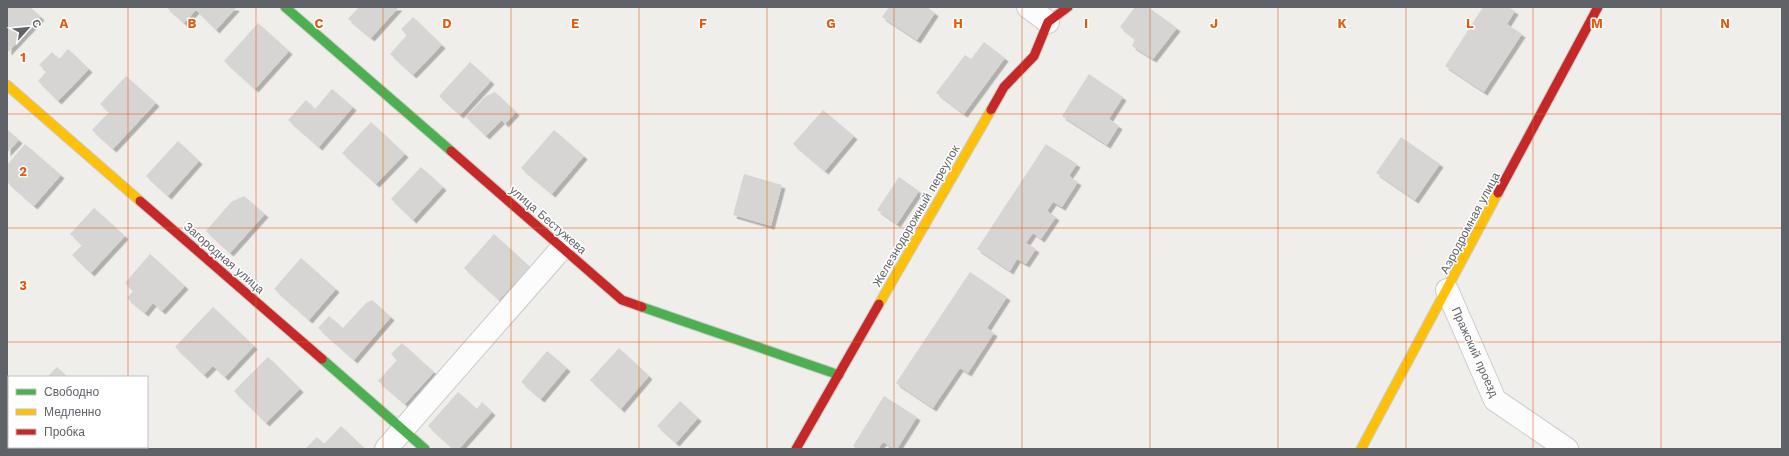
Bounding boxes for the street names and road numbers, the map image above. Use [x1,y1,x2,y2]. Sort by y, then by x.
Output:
street label: Железнодорожный переулок [870,142,963,289]
street label: Аэродромная улица [1437,170,1503,276]
street label: улица Бестужева [507,183,589,257]
street label: Загородная улица [181,219,267,297]
street label: Пражский проезд [1449,305,1501,399]

